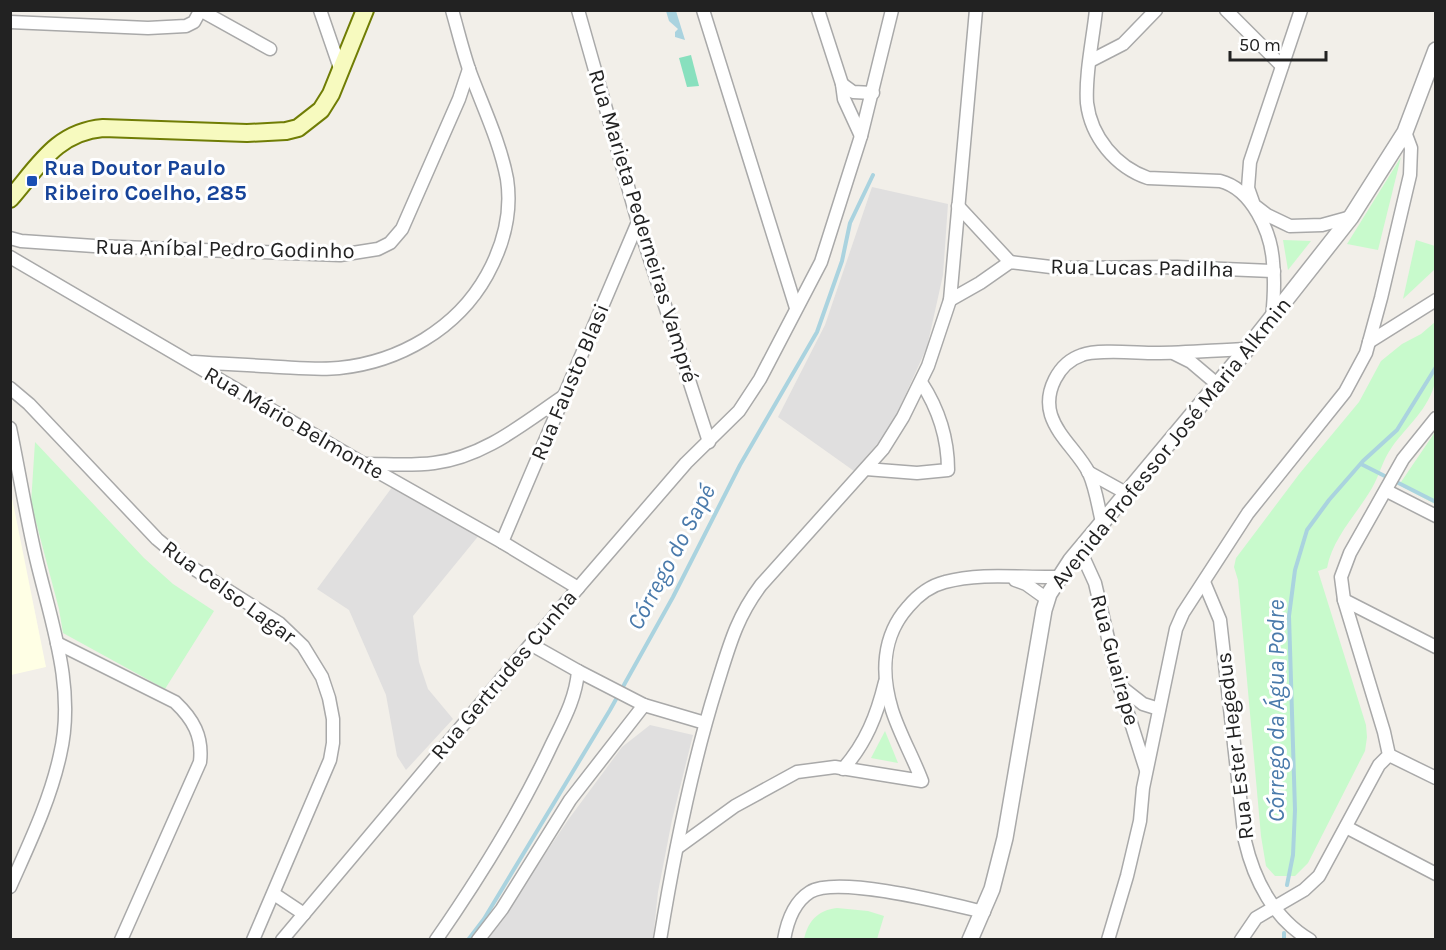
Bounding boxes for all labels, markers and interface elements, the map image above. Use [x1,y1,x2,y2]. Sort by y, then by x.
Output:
scale bar [1230,24,1326,62]
text: 50 m [1239,34,1281,56]
street label: Rua Marieta Pederneiras Vampré [583,66,703,386]
place label: Rua Doutor Paulo Ribeiro Coelho, 285 [44,155,247,206]
marker: Rua Doutor Paulo Ribeiro Coelho, 285 [25,174,39,188]
street label: Rua Aníbal Pedro Godinho [95,234,355,264]
street label: Rua Lucas Padilha [1050,253,1234,283]
street label: Avenida Professor José Maria Alkmin [1045,292,1297,594]
street label: Rua Fausto Blasi [525,300,615,464]
street label: Rua Mário Belmonte [200,361,388,485]
water label: Córrego do Sapé [621,480,721,634]
street label: Rua Celso Lagar [157,535,301,649]
street label: Rua Gertrudes Cunha [425,585,583,765]
street label: Rua Guairape [1085,592,1145,728]
water label: Córrego da Água Podre [1262,600,1290,822]
street label: Rua Ester Hegedus [1211,651,1259,841]

